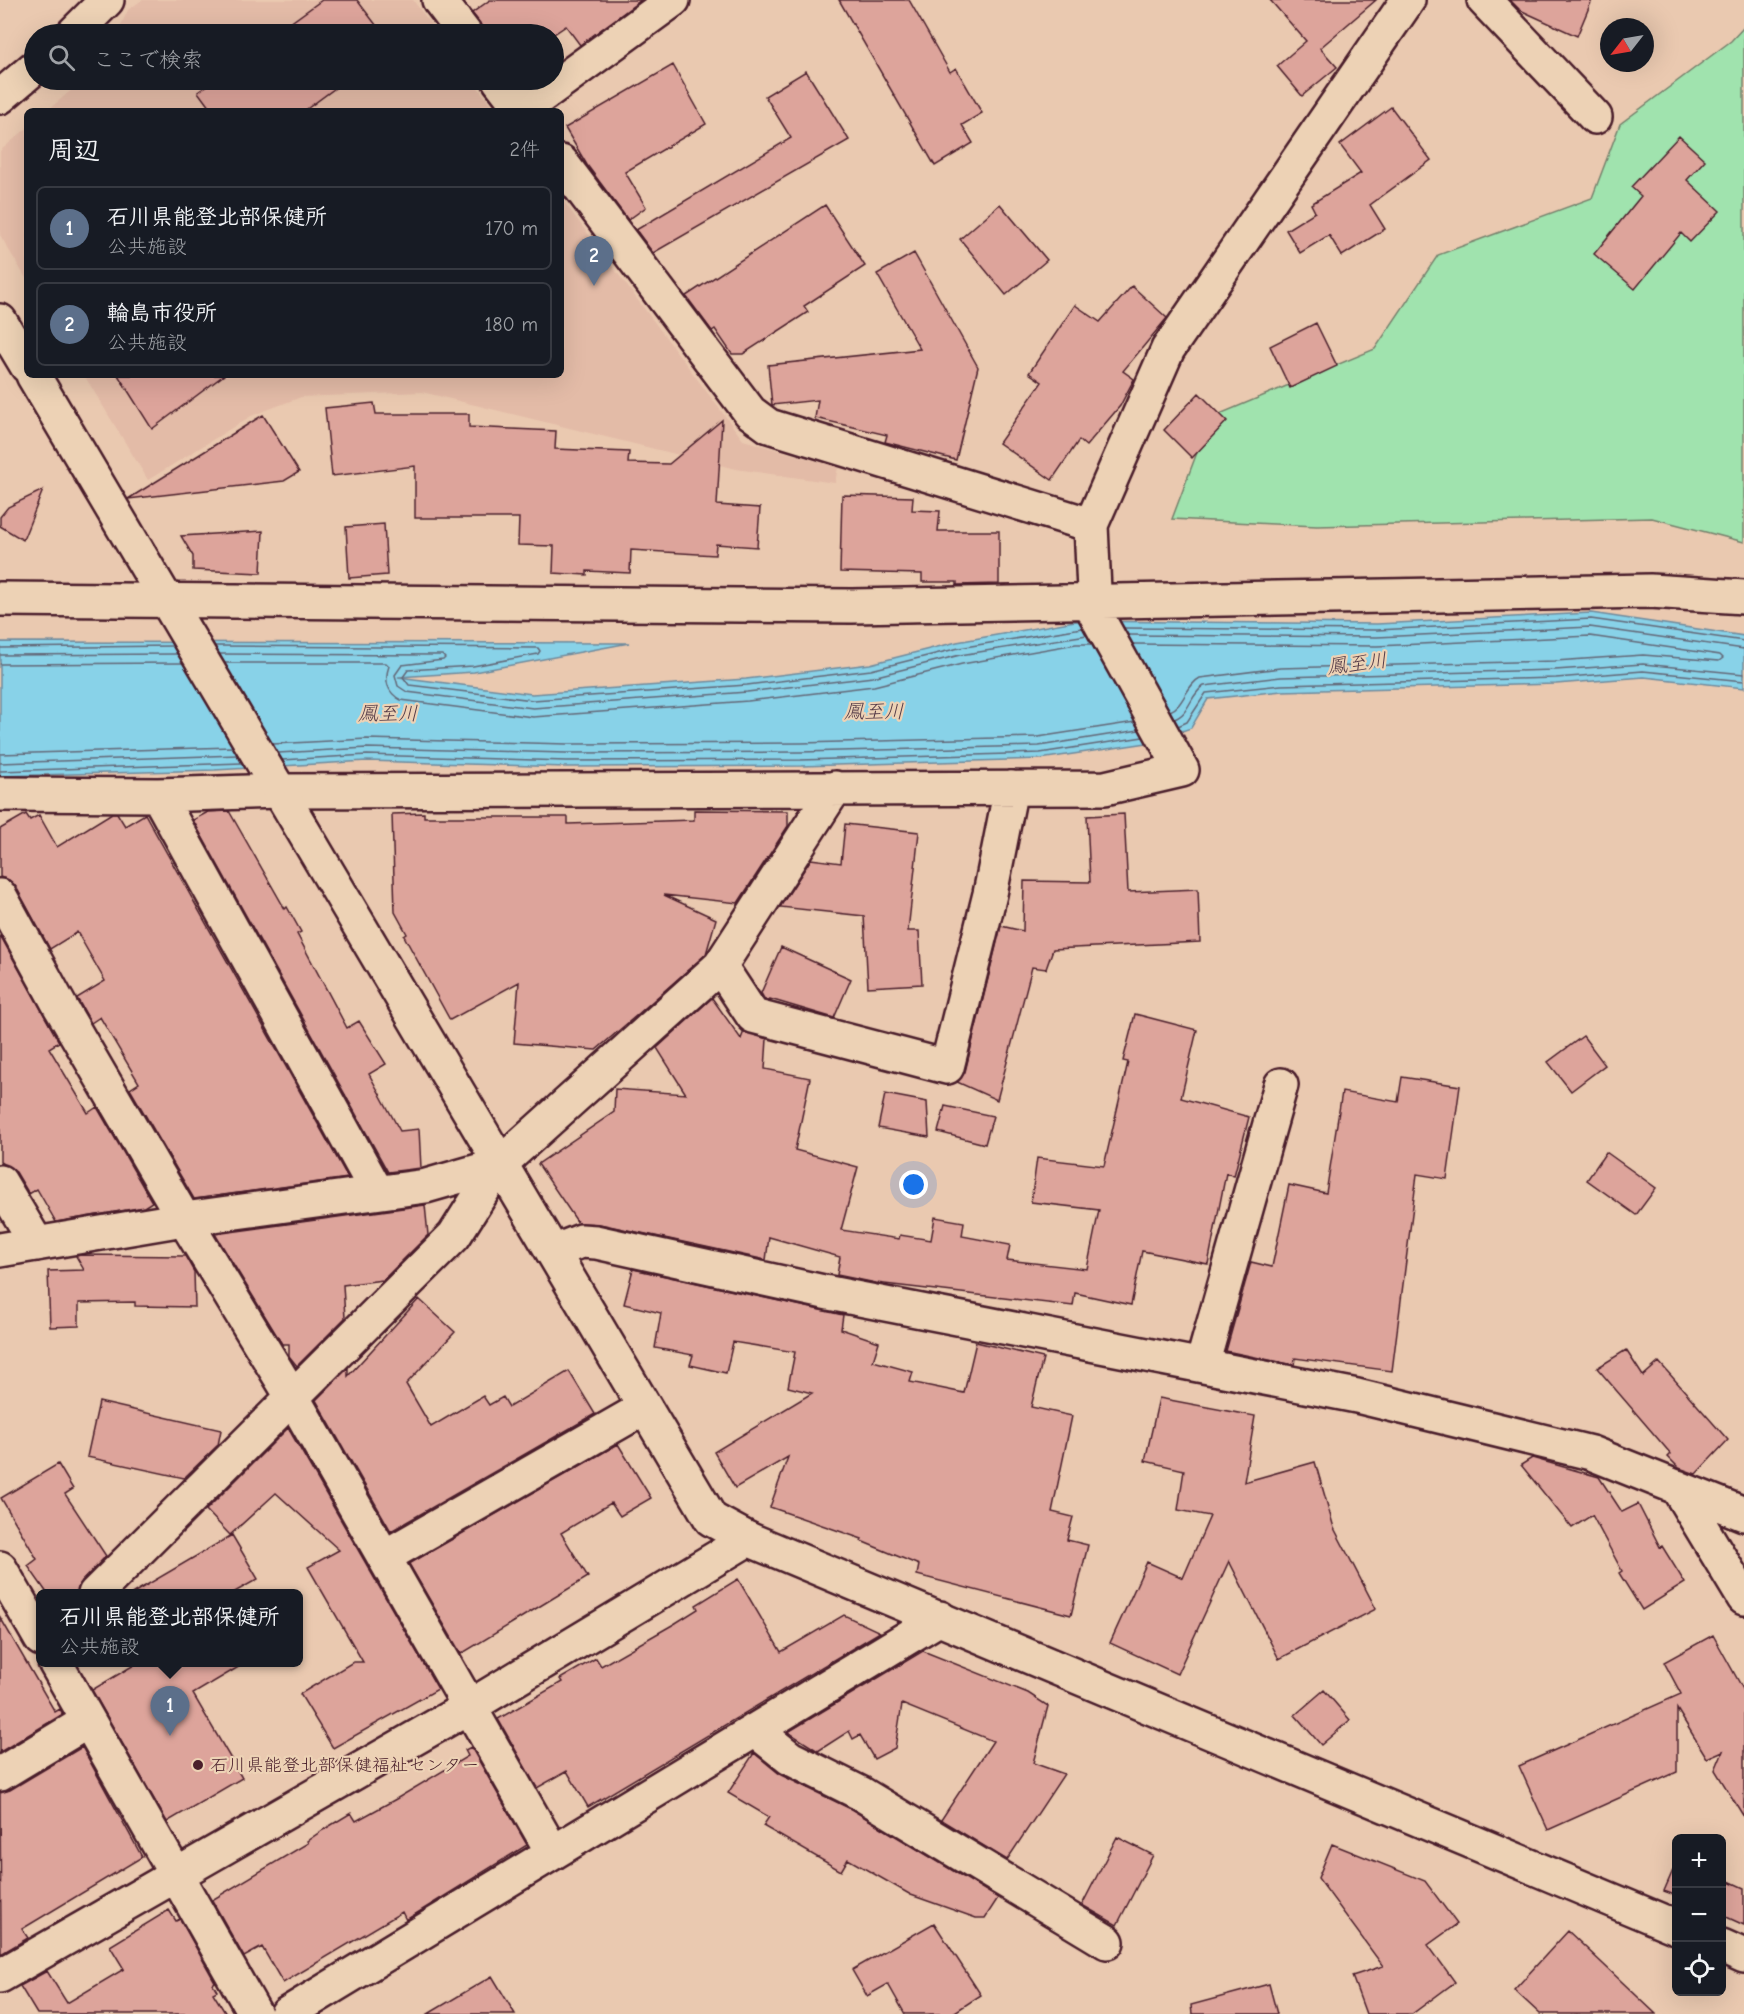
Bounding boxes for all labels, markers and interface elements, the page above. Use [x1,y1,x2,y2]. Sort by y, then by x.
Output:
north arrow [1600,18,1654,72]
search box [24,24,564,90]
icon: search [45,41,78,74]
text: ここで検索 [93,47,203,73]
text: 周辺 [48,136,100,166]
text: 2件 [510,138,540,161]
text: 石川県能登北部保健所 [107,204,327,230]
text: 1 [66,217,73,240]
text: 170 m [485,217,538,240]
text: 公共施設 [107,235,187,258]
pin: 2 [574,236,614,286]
text: 輪島市役所 [107,300,217,326]
text: 2 [65,313,74,336]
text: 180 m [484,313,538,336]
text: 公共施設 [107,331,187,354]
water label: 鳳至川 [1326,648,1388,679]
water label: 鳳至川 [844,700,904,723]
water label: 鳳至川 [358,702,418,725]
your location [899,1170,928,1199]
popup [36,1589,303,1667]
text: 石川県能登北部保健所 [59,1604,280,1630]
text: 公共施設 [59,1635,139,1658]
pin: 1 [150,1686,190,1736]
place label: 石川県能登北部保健福祉センター [210,1755,479,1776]
marker: 石川県能登北部保健福祉センター [191,1758,205,1772]
map controls [1672,1834,1726,1996]
button: + [1672,1834,1726,1888]
button: − [1672,1888,1726,1942]
button: locate [1672,1942,1726,1996]

